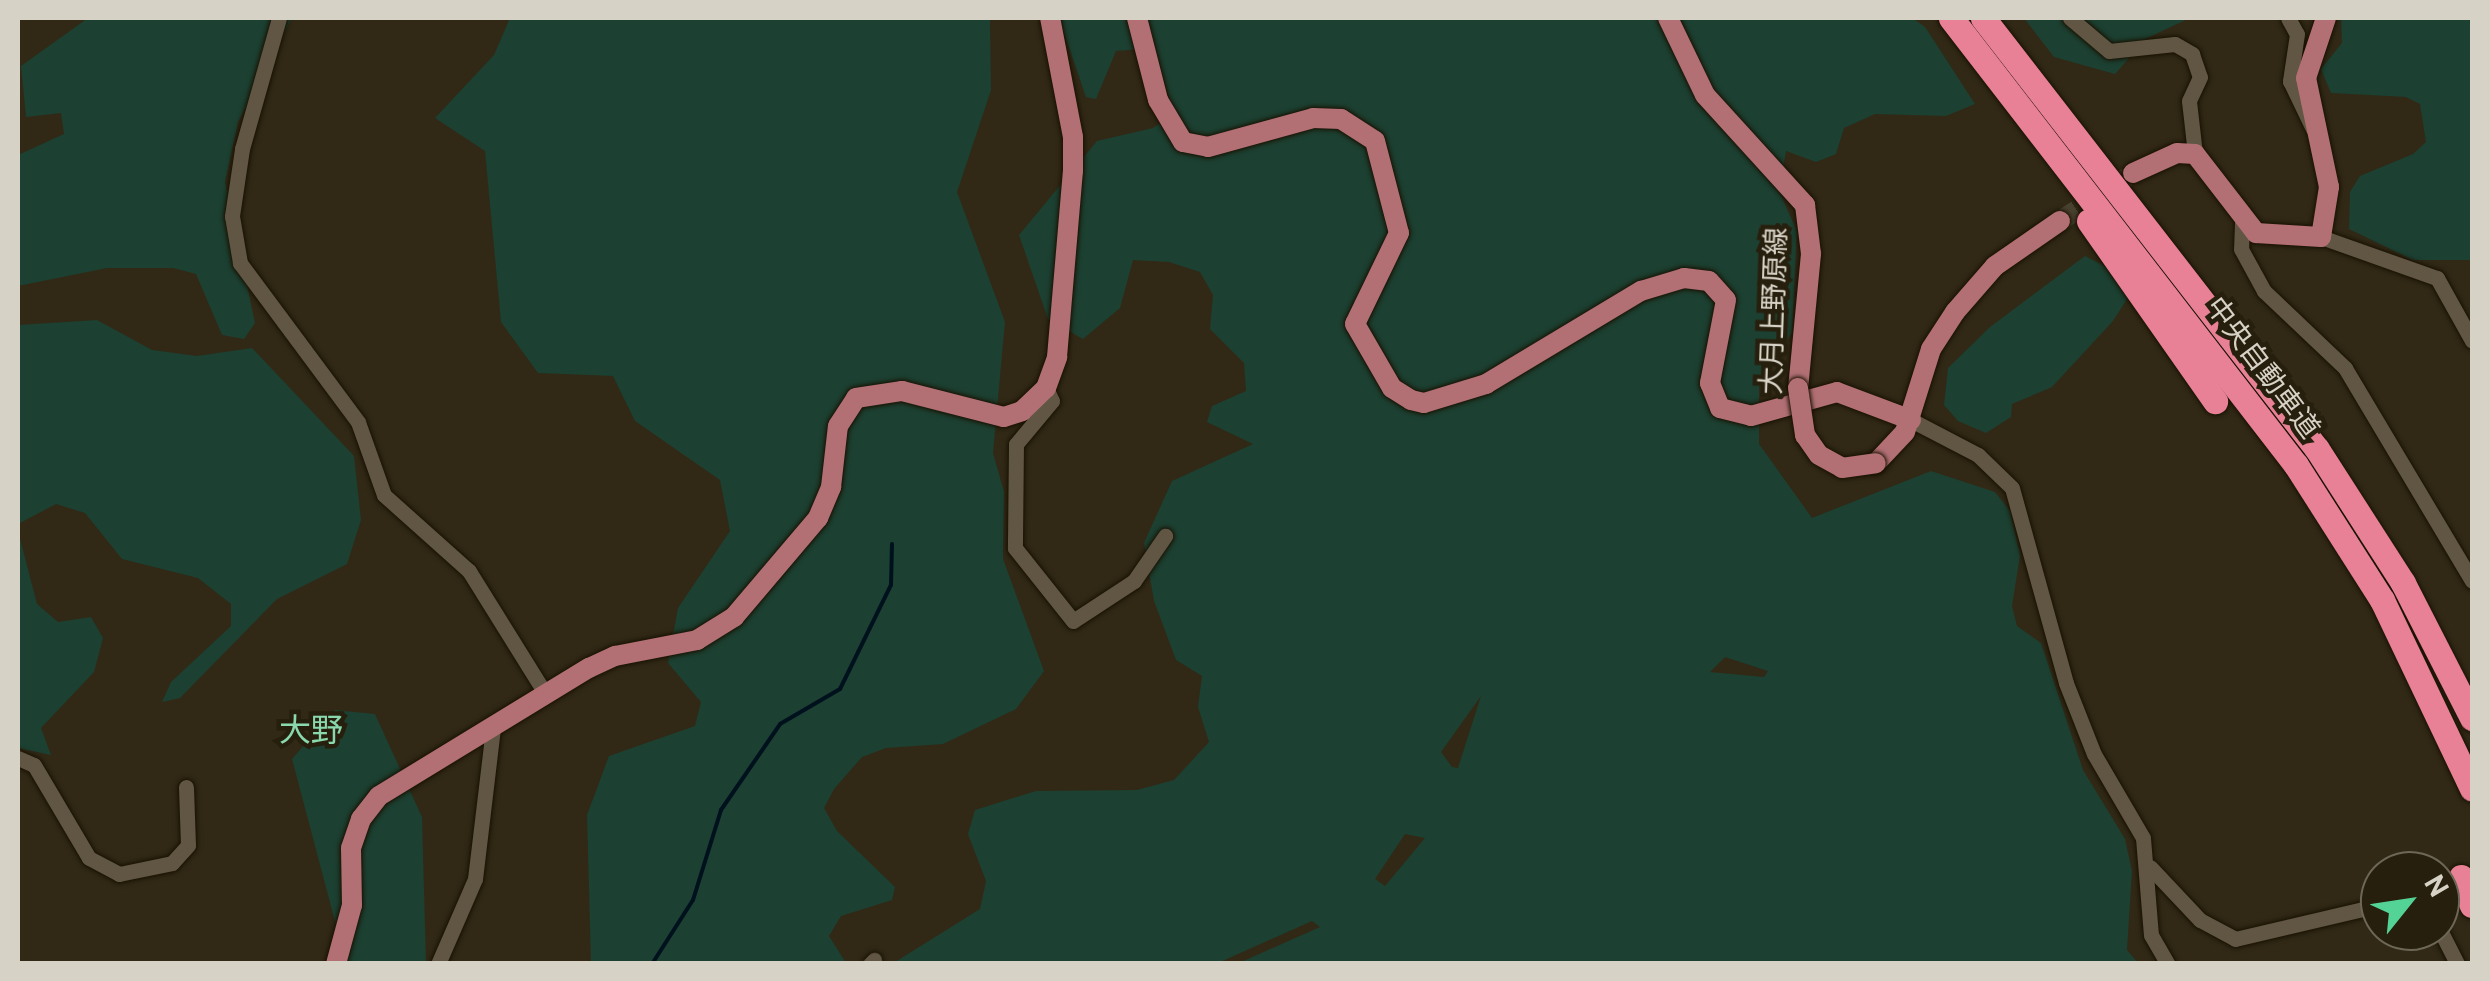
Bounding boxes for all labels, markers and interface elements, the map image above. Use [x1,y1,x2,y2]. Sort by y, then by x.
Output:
street label: 大月上野原線 [1756,226,1796,396]
street label: 中央自動車道 [2197,292,2325,446]
district label: 大野 [279,714,343,752]
north arrow [2360,851,2460,951]
text: N [2414,869,2455,905]

